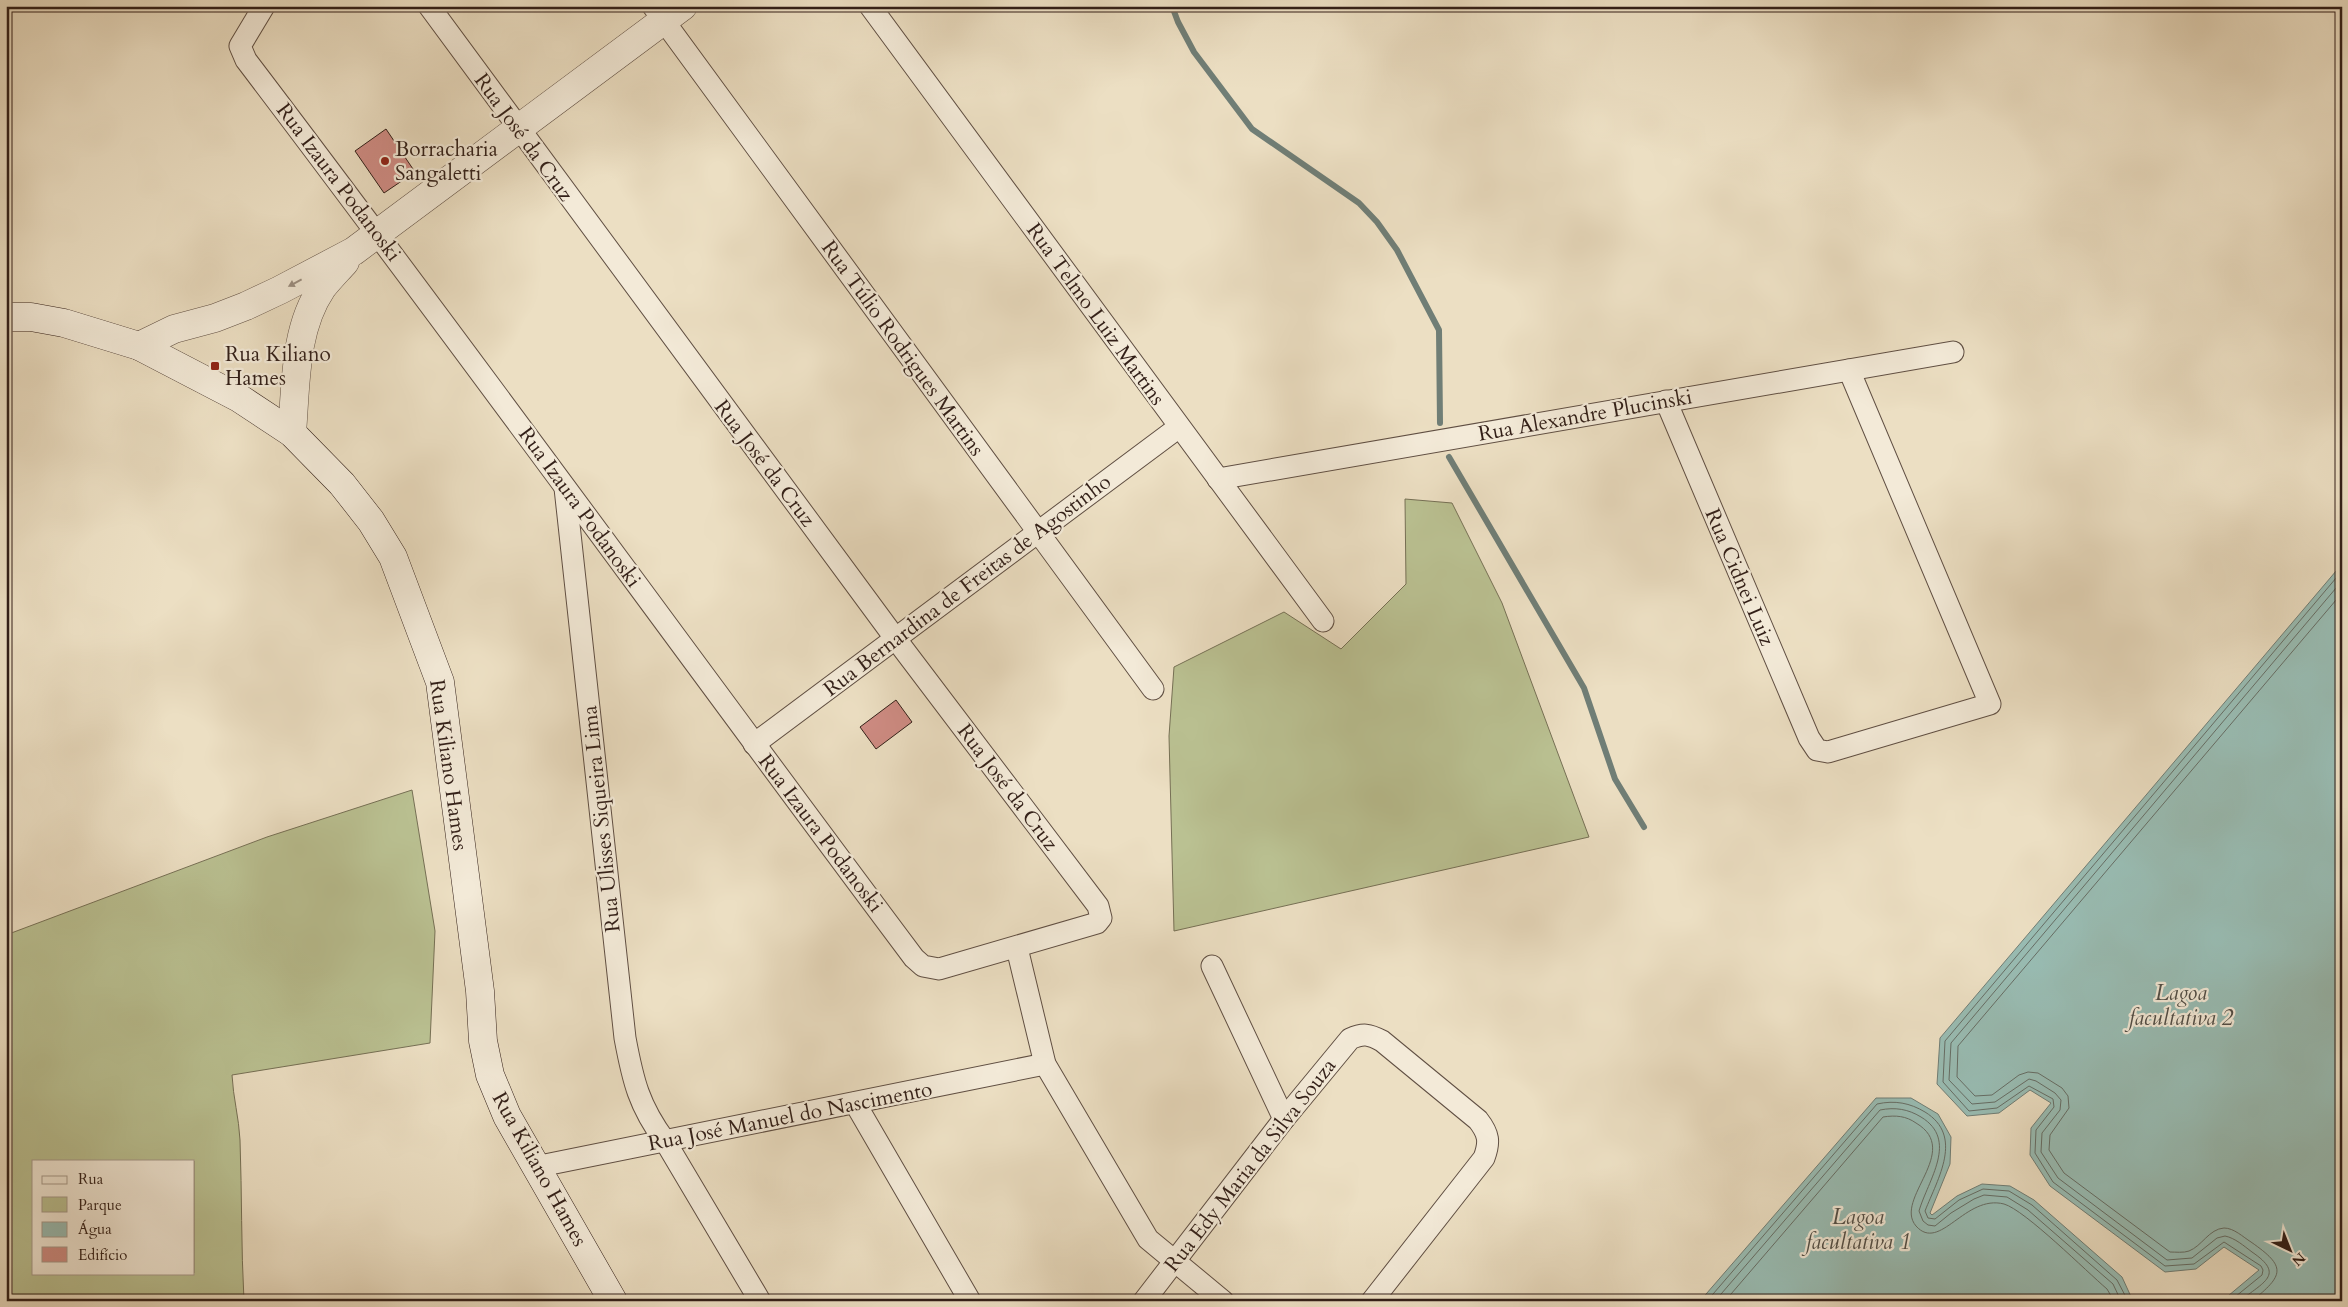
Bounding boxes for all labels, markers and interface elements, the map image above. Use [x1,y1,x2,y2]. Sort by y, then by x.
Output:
street label: Rua José da Cruz [467,67,580,208]
street label: Rua Izaura Podanoski [269,97,408,268]
place label: Borracharia Sangaletti [395,135,498,188]
marker: Borracharia Sangaletti [379,155,391,167]
street label: Rua Telmo Luiz Martins [1020,217,1172,411]
street label: Rua Túlio Rodrigues Martins [814,235,991,462]
one-way arrow [289,278,302,287]
place label: Rua Kiliano Hames [225,340,331,393]
marker: Rua Kiliano Hames [209,360,221,372]
street label: Rua Alexandre Plucinski [1476,382,1695,449]
street label: Rua José da Cruz [707,394,822,533]
street label: Rua Izaura Podanoski [511,421,648,593]
street label: Rua Bernardina de Freitas de Agostinho [818,468,1117,703]
street label: Rua Cidnei Luiz [1698,504,1782,651]
street label: Rua Kiliano Hames [422,678,475,853]
street label: Rua Ulisses Siqueira Lima [575,704,628,934]
street label: Rua José da Cruz [950,718,1065,857]
street label: Rua Izaura Podanoski [751,748,890,919]
water label: Lagoa facultativa 2 [2124,978,2234,1033]
street label: Rua Edy Maria da Silva Souza [1158,1052,1343,1278]
street label: Rua José Manuel do Nascimento [645,1075,935,1158]
street label: Rua Kiliano Hames [485,1087,594,1252]
legend [32,1160,195,1274]
text: Rua [78,1169,104,1189]
text: Parque [78,1195,122,1215]
water label: Lagoa facultativa 1 [1801,1202,1910,1257]
text: Água [78,1219,112,1239]
north arrow [2266,1224,2316,1274]
text: Edifício [78,1245,127,1265]
text: N [2288,1248,2309,1270]

